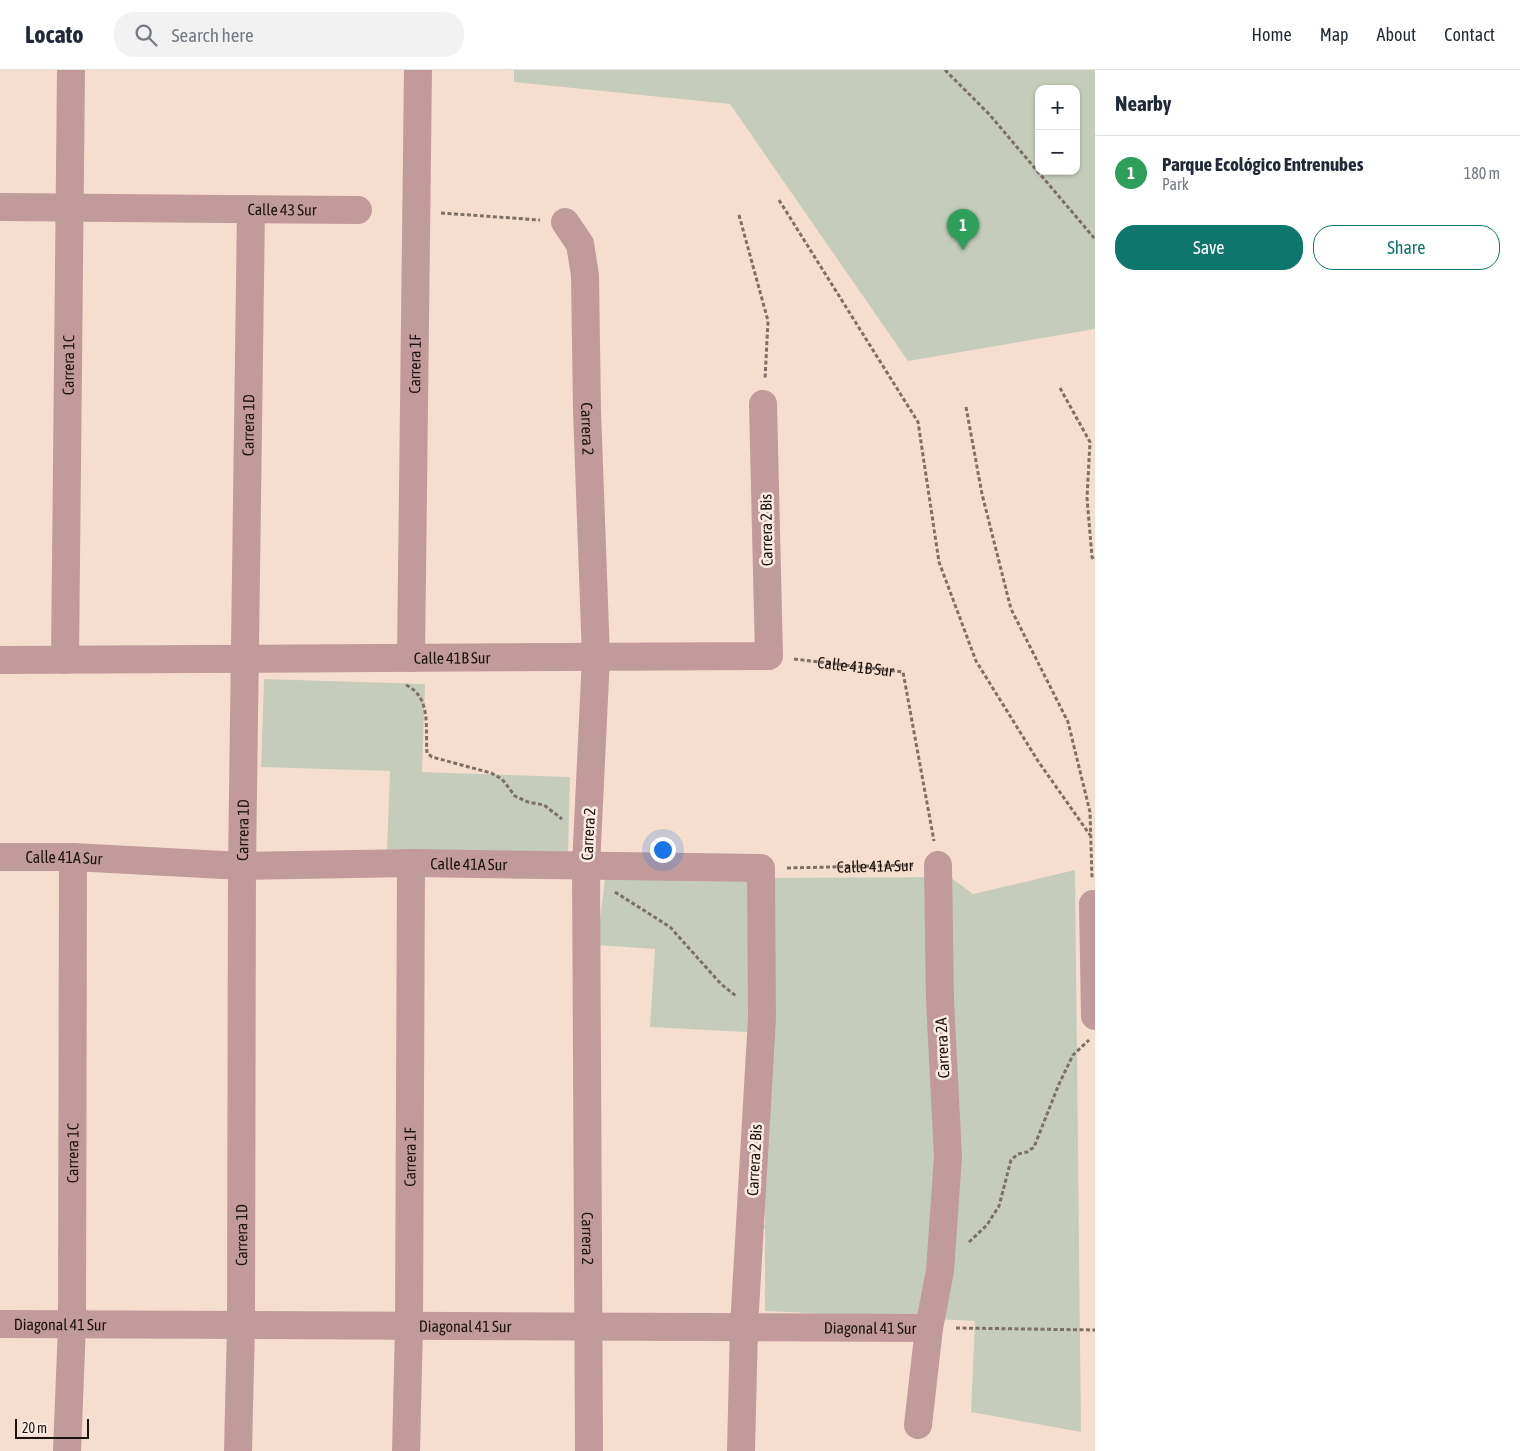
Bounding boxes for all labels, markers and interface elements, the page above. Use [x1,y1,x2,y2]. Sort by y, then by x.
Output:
search box [114,12,464,57]
text: Locato [25,21,84,48]
icon: search [132,21,160,49]
text: Search here [172,24,254,46]
text: Home [1252,24,1292,45]
text: Map [1320,24,1349,45]
text: About [1377,24,1416,45]
text: Contact [1444,24,1495,45]
map controls [1035,85,1080,175]
button: + [1035,85,1080,130]
text: Nearby [1115,91,1171,115]
button: − [1035,130,1080,175]
text: Parque Ecológico Entrenubes [1162,153,1363,175]
text: 1 [1127,164,1135,182]
text: 180 m [1464,164,1500,182]
text: Park [1162,175,1189,193]
street label: Calle 43 Sur [247,200,317,219]
pin: 1 [947,209,979,250]
button: Save [1115,225,1303,270]
button: Share [1313,225,1500,270]
street label: Carrera 1F [405,334,424,394]
street label: Carrera 1C [59,335,77,395]
street label: Carrera 1D [239,394,257,456]
street label: Carrera 2 [578,402,598,456]
street label: Carrera 2 Bis [756,494,776,566]
street label: Calle 41B Sur [414,648,491,667]
street label: Calle 41B Sur [817,653,895,680]
street label: Carrera 1D [233,799,252,861]
street label: Carrera 2 [578,807,598,861]
your location [650,837,676,863]
street label: Calle 41A Sur [26,848,103,868]
street label: Calle 41A Sur [430,854,508,873]
street label: Calle 41A Sur [836,856,914,876]
street label: Carrera 2A [931,1017,953,1079]
street label: Carrera 1C [63,1123,81,1183]
street label: Carrera 2 Bis [743,1123,765,1196]
street label: Carrera 1F [401,1127,419,1187]
street label: Carrera 1D [232,1204,250,1266]
street label: Carrera 2 [579,1212,597,1265]
street label: Diagonal 41 Sur [14,1315,106,1334]
street label: Diagonal 41 Sur [419,1317,511,1336]
street label: Diagonal 41 Sur [824,1319,916,1338]
scale bar [15,1416,89,1439]
text: 20 m [22,1420,47,1436]

